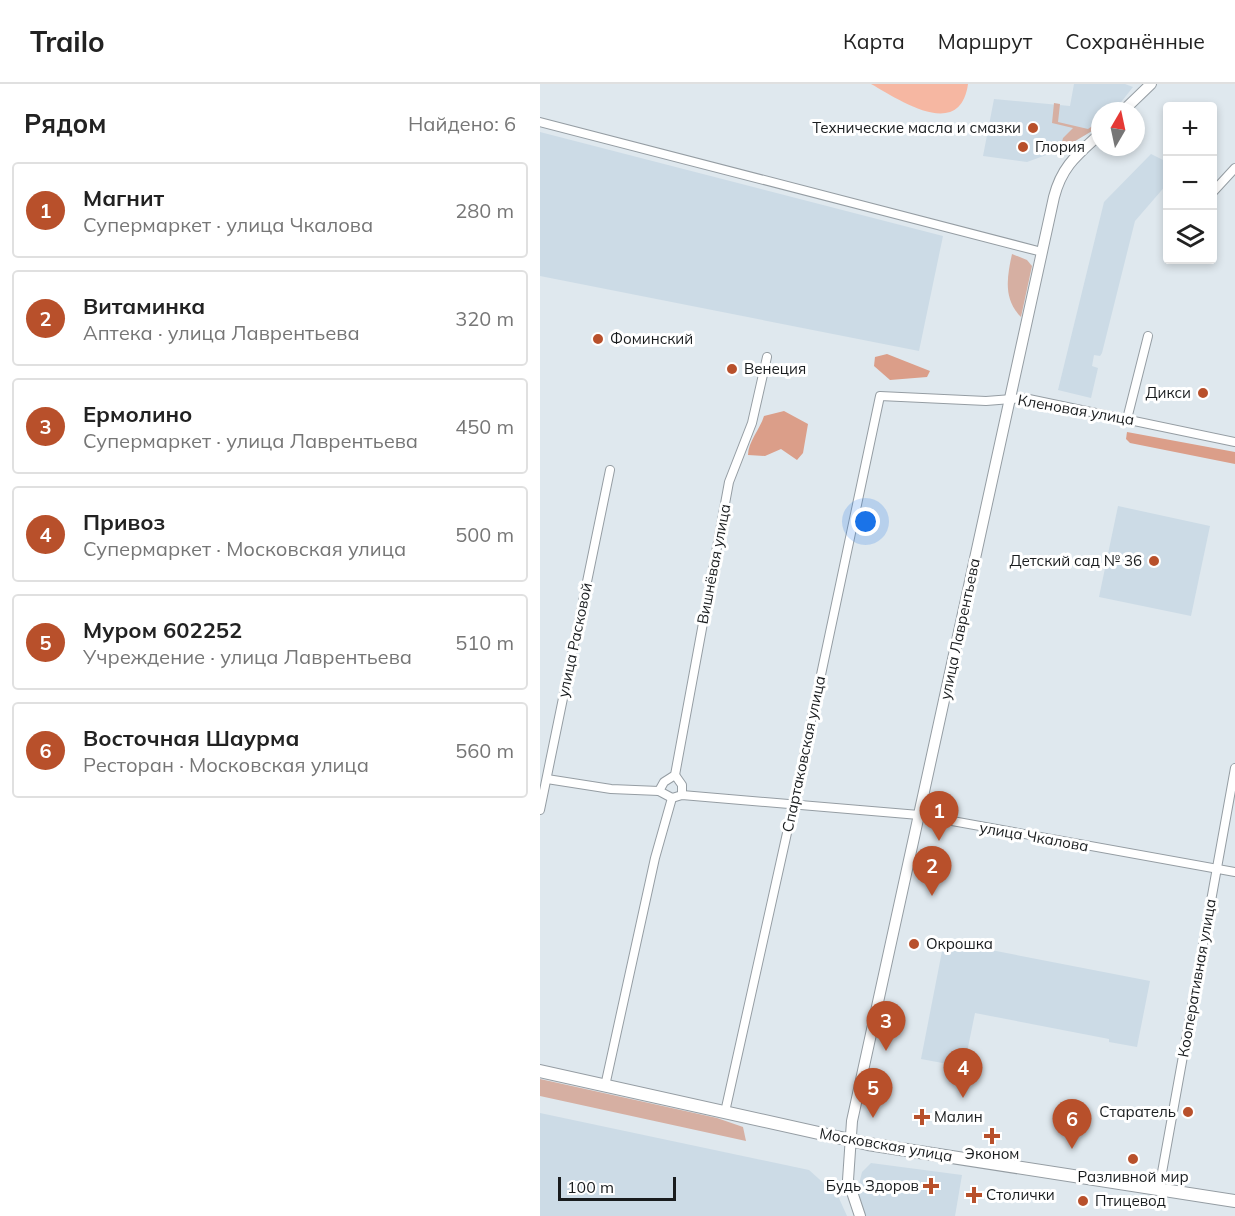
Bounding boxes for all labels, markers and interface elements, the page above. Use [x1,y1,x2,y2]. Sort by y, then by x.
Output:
text: Trailo [30,24,105,59]
text: Карта [843,28,905,54]
text: Маршрут [938,28,1032,54]
text: Сохранённые [1065,28,1205,54]
north arrow [1091,102,1145,156]
map controls [1163,102,1217,264]
button: + [1163,102,1217,156]
text: Рядом [24,107,107,140]
text: Найдено: 6 [408,111,516,136]
place label: Технические масла и смазки [812,118,1021,137]
marker: Технические масла и смазки [1026,121,1040,135]
place label: Глория [1035,137,1085,156]
marker: Глория [1016,140,1030,154]
button: − [1163,156,1217,210]
text: Магнит [83,184,164,212]
text: 1 [40,198,52,223]
text: 280 m [455,198,514,223]
button: layers [1163,210,1217,264]
text: Супермаркет · улица Чкалова [83,212,373,237]
text: Витаминка [83,292,205,320]
text: 2 [40,306,52,331]
text: 320 m [455,306,514,331]
text: Аптека · улица Лаврентьева [83,320,360,345]
place label: Фоминский [610,329,693,348]
marker: Фоминский [591,332,605,346]
place label: Венеция [744,359,806,378]
marker: Венеция [725,362,739,376]
place label: Дикси [1145,383,1191,402]
marker: Дикси [1196,386,1210,400]
street label: Кленовая улица [1016,390,1136,429]
text: Ермолино [83,400,192,428]
text: 3 [40,414,52,439]
text: 450 m [455,414,514,439]
text: Супермаркет · улица Лаврентьева [83,428,418,453]
street label: Вишнёвая улица [693,502,734,626]
your location [851,507,880,536]
text: Привоз [83,508,165,536]
text: 4 [40,522,52,547]
text: 500 m [455,522,514,547]
text: Супермаркет · Московская улица [83,536,406,561]
place label: Детский сад № 36 [1009,551,1142,570]
marker: Детский сад № 36 [1147,554,1161,568]
street label: улица Лаврентьева [935,557,984,701]
street label: улица Расковой [553,581,596,699]
text: Муром 602252 [83,616,242,644]
text: 5 [40,630,52,655]
text: 510 m [455,630,514,655]
text: Учреждение · улица Лаврентьева [83,644,412,669]
street label: Спартаковская улица [778,674,829,834]
text: Восточная Шаурма [83,724,299,752]
text: 6 [40,738,52,763]
text: 560 m [455,738,514,763]
text: Ресторан · Московская улица [83,752,369,777]
pin: 1 [920,792,958,841]
street label: улица Чкалова [978,818,1090,855]
pin: 2 [912,846,952,896]
street label: Кооперативная улица [1173,897,1220,1059]
place label: Окрошка [926,934,993,953]
marker: Окрошка [907,937,921,951]
pin: 3 [866,1002,906,1051]
pin: 4 [944,1048,982,1098]
pin: 5 [854,1068,892,1118]
pin: 6 [1052,1100,1092,1149]
place label: Старатель [1099,1102,1176,1121]
marker: Старатель [1181,1105,1195,1119]
place label: Малин [934,1107,983,1126]
marker: Малин [915,1110,929,1124]
street label: Московская улица [818,1123,954,1166]
marker: Эконом [985,1129,999,1143]
place label: Эконом [965,1144,1019,1163]
marker: Разливной мир [1126,1152,1140,1166]
place label: Разливной мир [1077,1167,1189,1186]
scale bar [558,1174,676,1202]
place label: Будь Здоров [826,1176,919,1195]
text: 100 m [567,1177,614,1197]
marker: Будь Здоров [924,1179,938,1193]
place label: Столички [986,1185,1055,1204]
marker: Столички [967,1188,981,1202]
place label: Птицевод [1095,1191,1166,1210]
marker: Птицевод [1076,1194,1090,1208]

